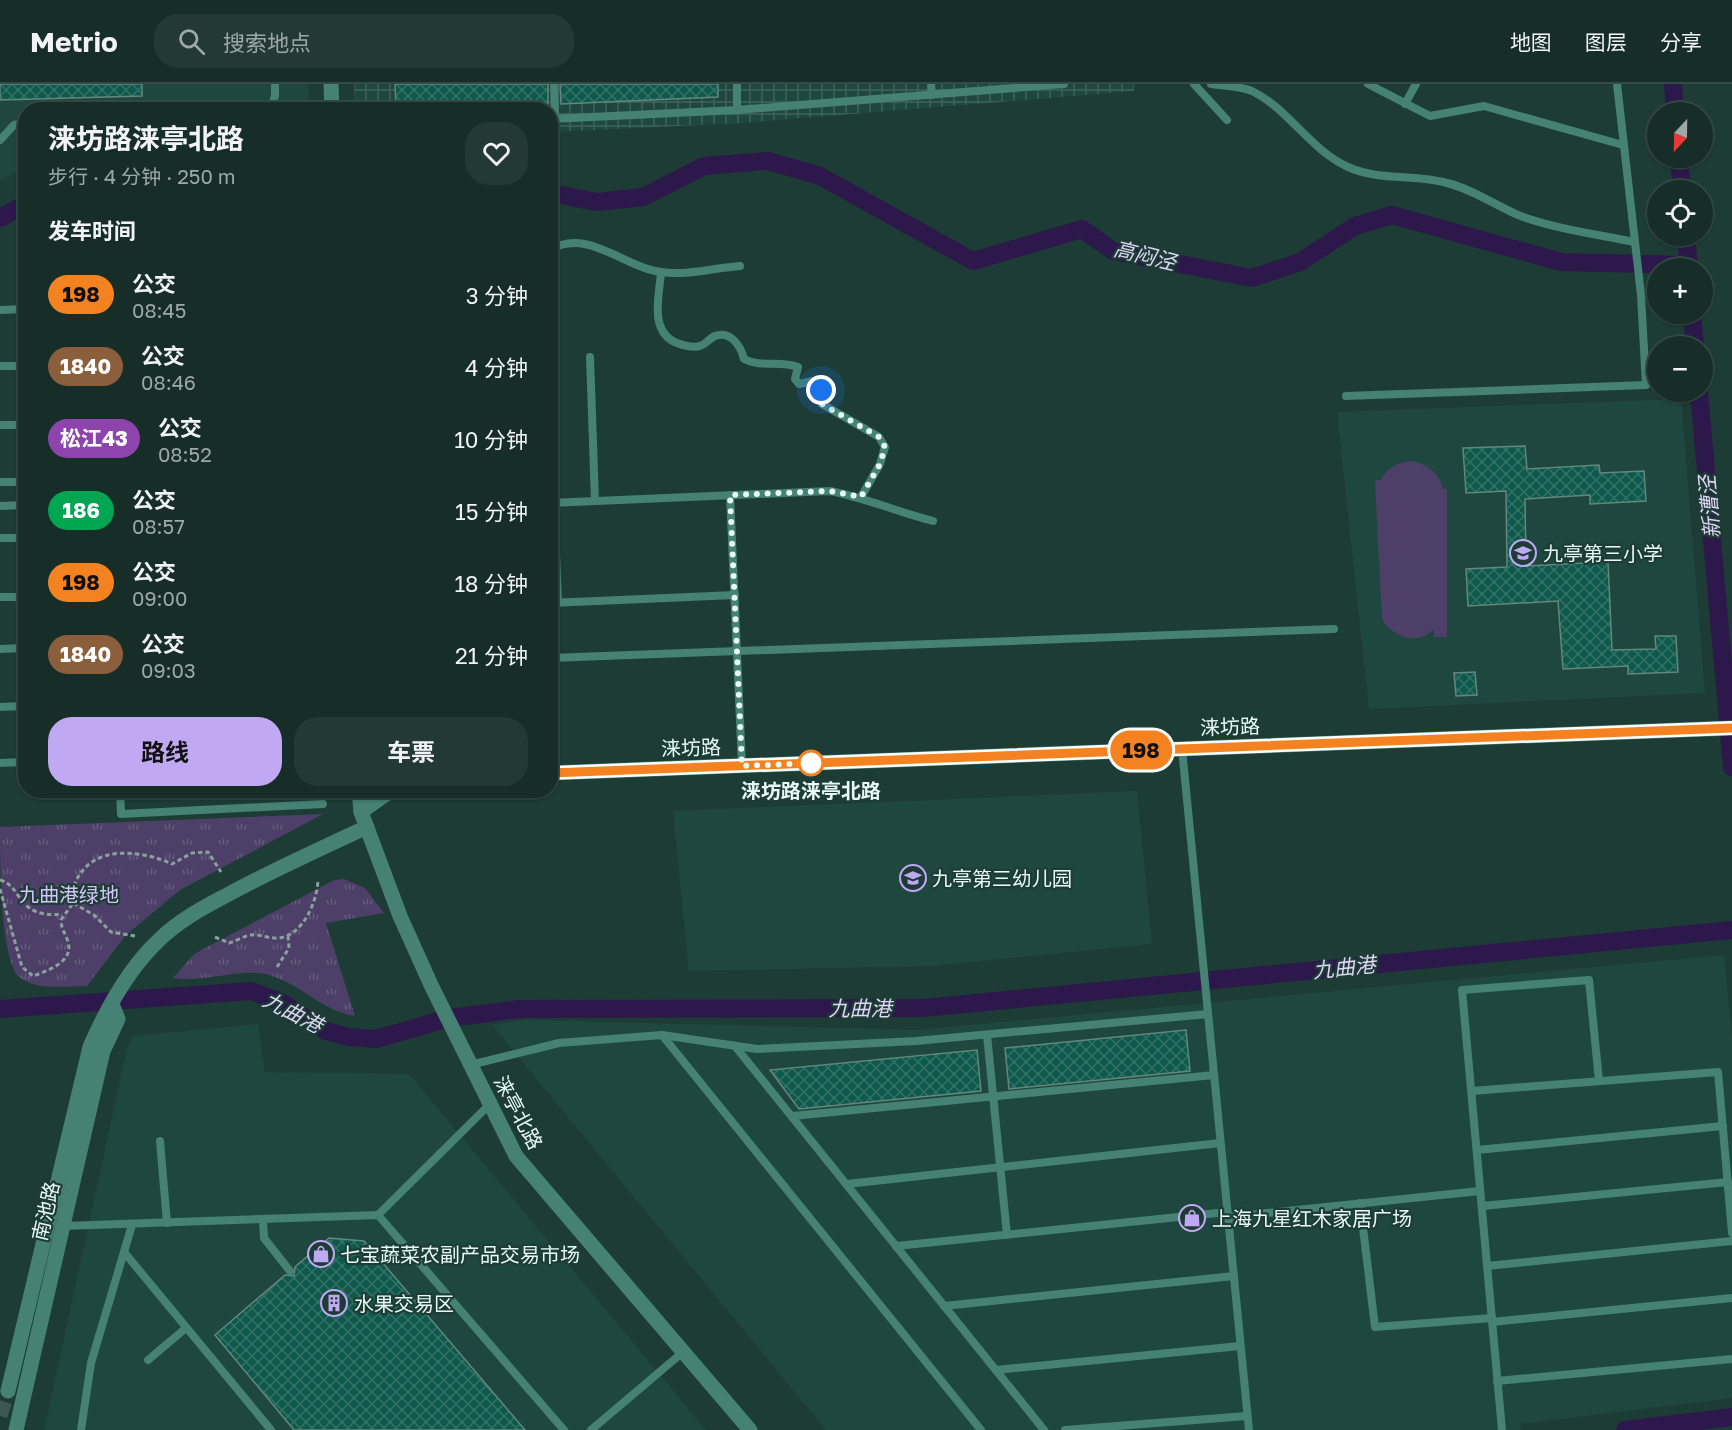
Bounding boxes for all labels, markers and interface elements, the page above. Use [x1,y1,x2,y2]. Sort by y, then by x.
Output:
search box [154,14,574,68]
text: Metrio [30,25,118,58]
icon: search [175,25,208,58]
text: 搜索地点 [223,29,311,56]
text: 地图 [1510,29,1552,55]
text: 图层 [1585,29,1627,55]
text: 分享 [1660,29,1702,55]
north arrow [1647,102,1713,168]
map controls [1647,102,1713,402]
text: 涞坊路涞亭北路 [48,122,244,155]
button: heart [465,122,528,185]
text: 步行 · 4 分钟 · 250 m [48,164,236,188]
button: locate [1647,180,1713,246]
text: 发车时间 [48,217,136,244]
water label: 高闷泾 [1111,235,1181,276]
button: + [1647,258,1713,324]
text: 公交 [132,270,176,297]
text: 198 [62,281,100,307]
text: 3 分钟 [466,282,528,309]
text: 08:45 [132,298,186,322]
button: − [1647,336,1713,402]
text: 公交 [141,342,185,369]
text: 1840 [60,353,111,379]
text: 4 分钟 [465,354,528,381]
text: 08:46 [141,370,196,394]
your location [806,375,836,405]
text: 公交 [158,414,202,441]
text: 松江43 [60,425,128,451]
text: 10 分钟 [454,426,528,453]
text: 08:52 [158,442,212,466]
water label: 新漕泾 [1693,472,1725,540]
text: 公交 [132,486,176,513]
text: 186 [62,497,100,523]
text: 15 分钟 [455,498,528,525]
text: 08:57 [132,514,185,538]
school or university icon: 九亭第三小学 [1508,538,1538,568]
place label: 九亭第三小学 [1543,541,1663,565]
text: 公交 [132,558,176,585]
text: 198 [62,569,100,595]
text: 18 分钟 [454,570,528,597]
text: 09:00 [132,586,187,610]
text: 公交 [141,630,185,657]
text: 1840 [60,641,111,667]
text: 21 分钟 [455,642,528,669]
text: 09:03 [141,658,196,682]
street label: 涞坊路 [1200,713,1260,739]
button: 路线 [48,717,282,786]
button: 车票 [294,717,528,786]
line badge: 198 [1106,730,1176,770]
street label: 涞坊路 [661,734,721,760]
text: 198 [1122,737,1160,763]
marker: 涞坊路涞亭北路 [798,750,824,776]
place label: 涞坊路涞亭北路 [741,778,881,802]
school or university icon: 九亭第三幼儿园 [898,863,928,893]
place label: 九亭第三幼儿园 [932,866,1072,890]
park label: 九曲港绿地 [19,882,119,906]
water label: 九曲港 [1311,950,1380,983]
water label: 九曲港 [259,986,330,1039]
water label: 九曲港 [829,995,894,1021]
street label: 涞亭北路 [490,1071,548,1153]
street label: 南池路 [27,1179,63,1243]
shop icon: 上海九星红木家居广场 [1177,1203,1207,1233]
place label: 上海九星红木家居广场 [1212,1206,1412,1230]
shop icon: 七宝蔬菜农副产品交易市场 [306,1239,336,1269]
place label: 七宝蔬菜农副产品交易市场 [340,1242,580,1266]
building icon: 水果交易区 [319,1288,349,1318]
place label: 水果交易区 [354,1291,454,1315]

